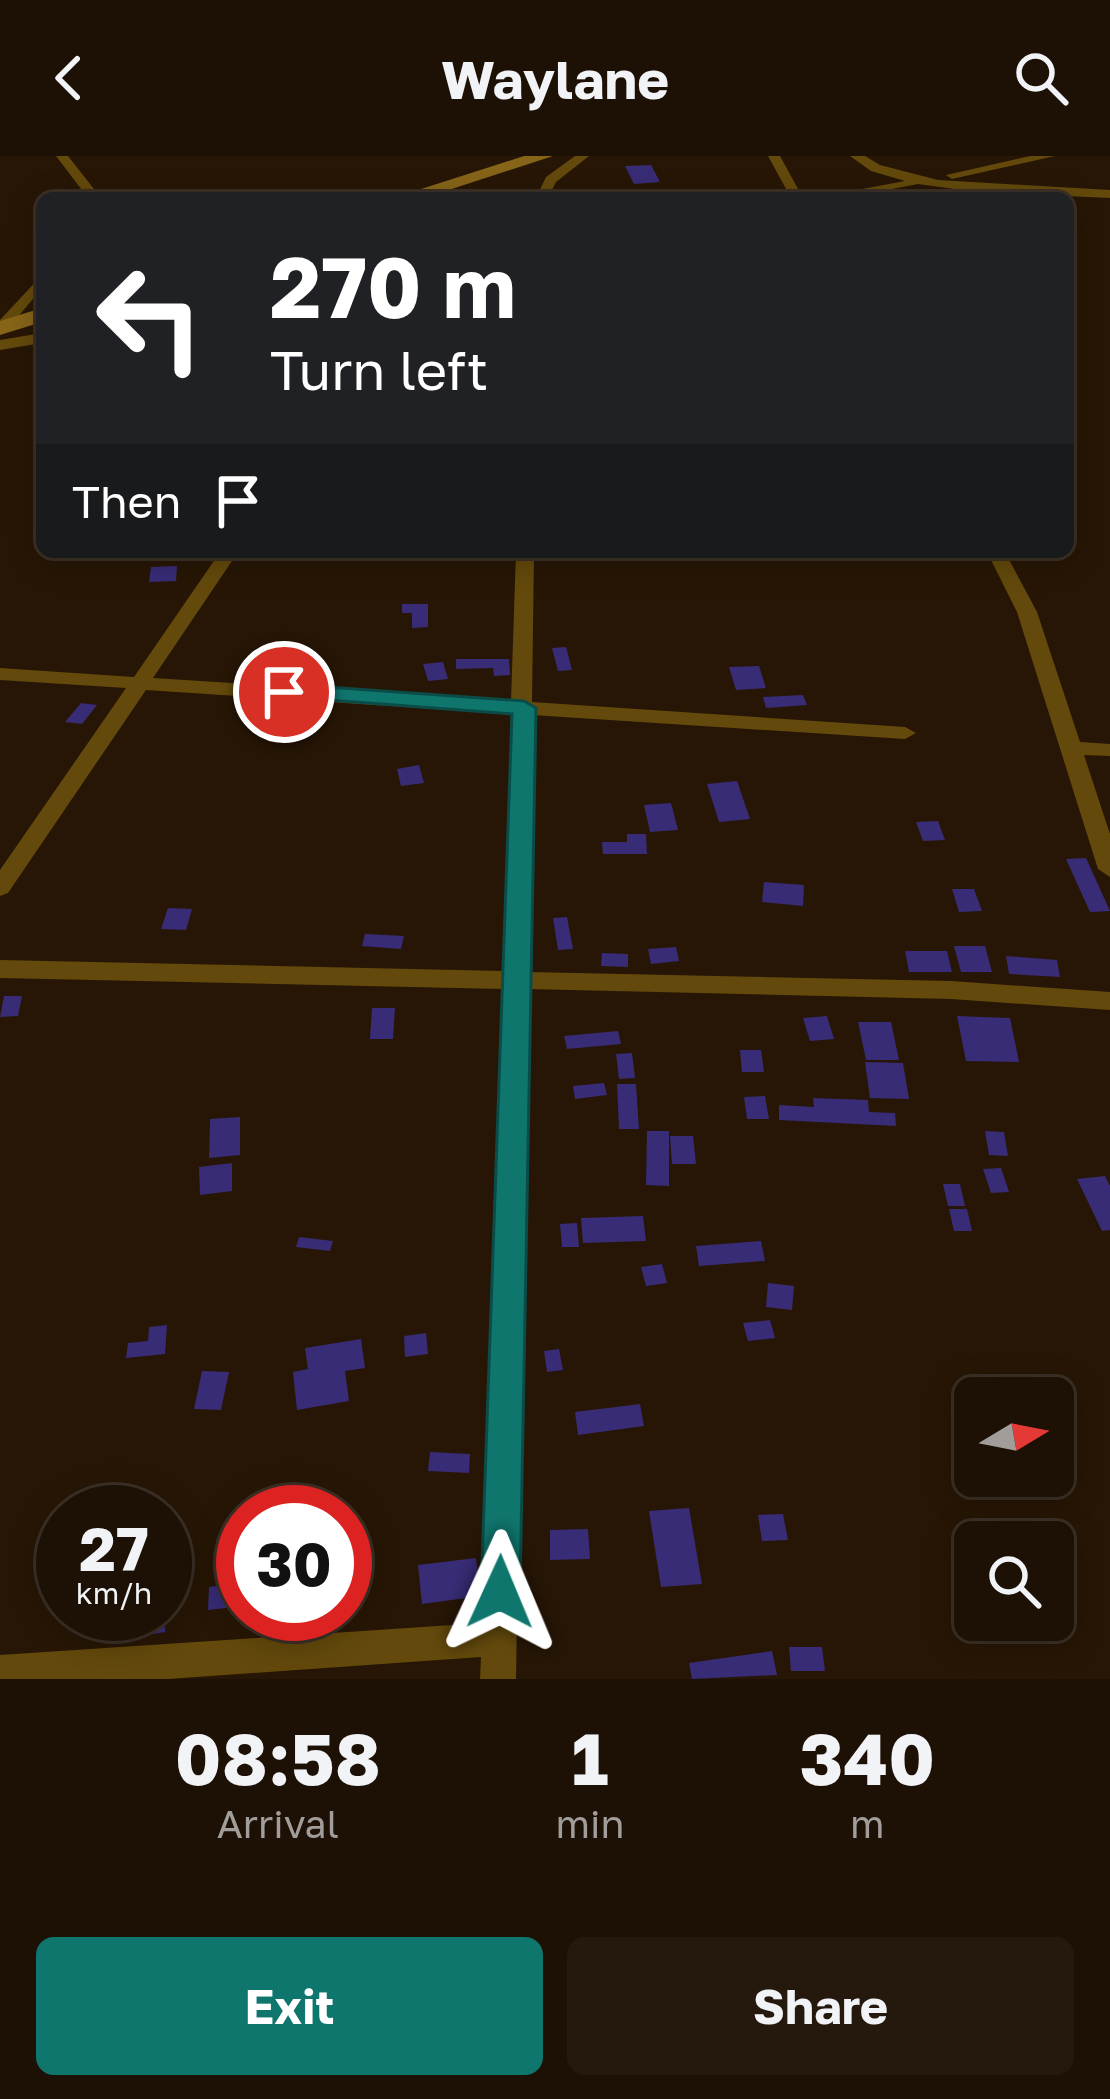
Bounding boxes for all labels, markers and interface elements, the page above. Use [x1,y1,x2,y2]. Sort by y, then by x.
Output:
icon: back [36,45,102,111]
icon: search [1008,45,1074,111]
text: Waylane [441,46,669,111]
text: 270 m [270,236,516,336]
icon: left [72,240,228,396]
text: Turn left [270,337,488,402]
icon: arrive [205,468,271,534]
text: Then [72,474,181,528]
pin [233,641,335,743]
icon: arrive [251,659,317,725]
north arrow [954,1377,1074,1497]
map controls [954,1377,1074,1641]
speed limit sign: 30 [216,1485,372,1641]
text: 27 [79,1512,149,1584]
button: search [954,1521,1074,1641]
position arrow [437,1529,563,1655]
text: km/h [76,1575,152,1611]
text: 08:58 [175,1714,381,1801]
text: 1 [572,1714,609,1801]
text: 340 [799,1714,935,1801]
text: Arrival [217,1800,339,1847]
text: min [556,1800,625,1847]
text: m [850,1800,885,1847]
button: Exit [36,1937,543,2075]
button: Share [567,1937,1074,2075]

